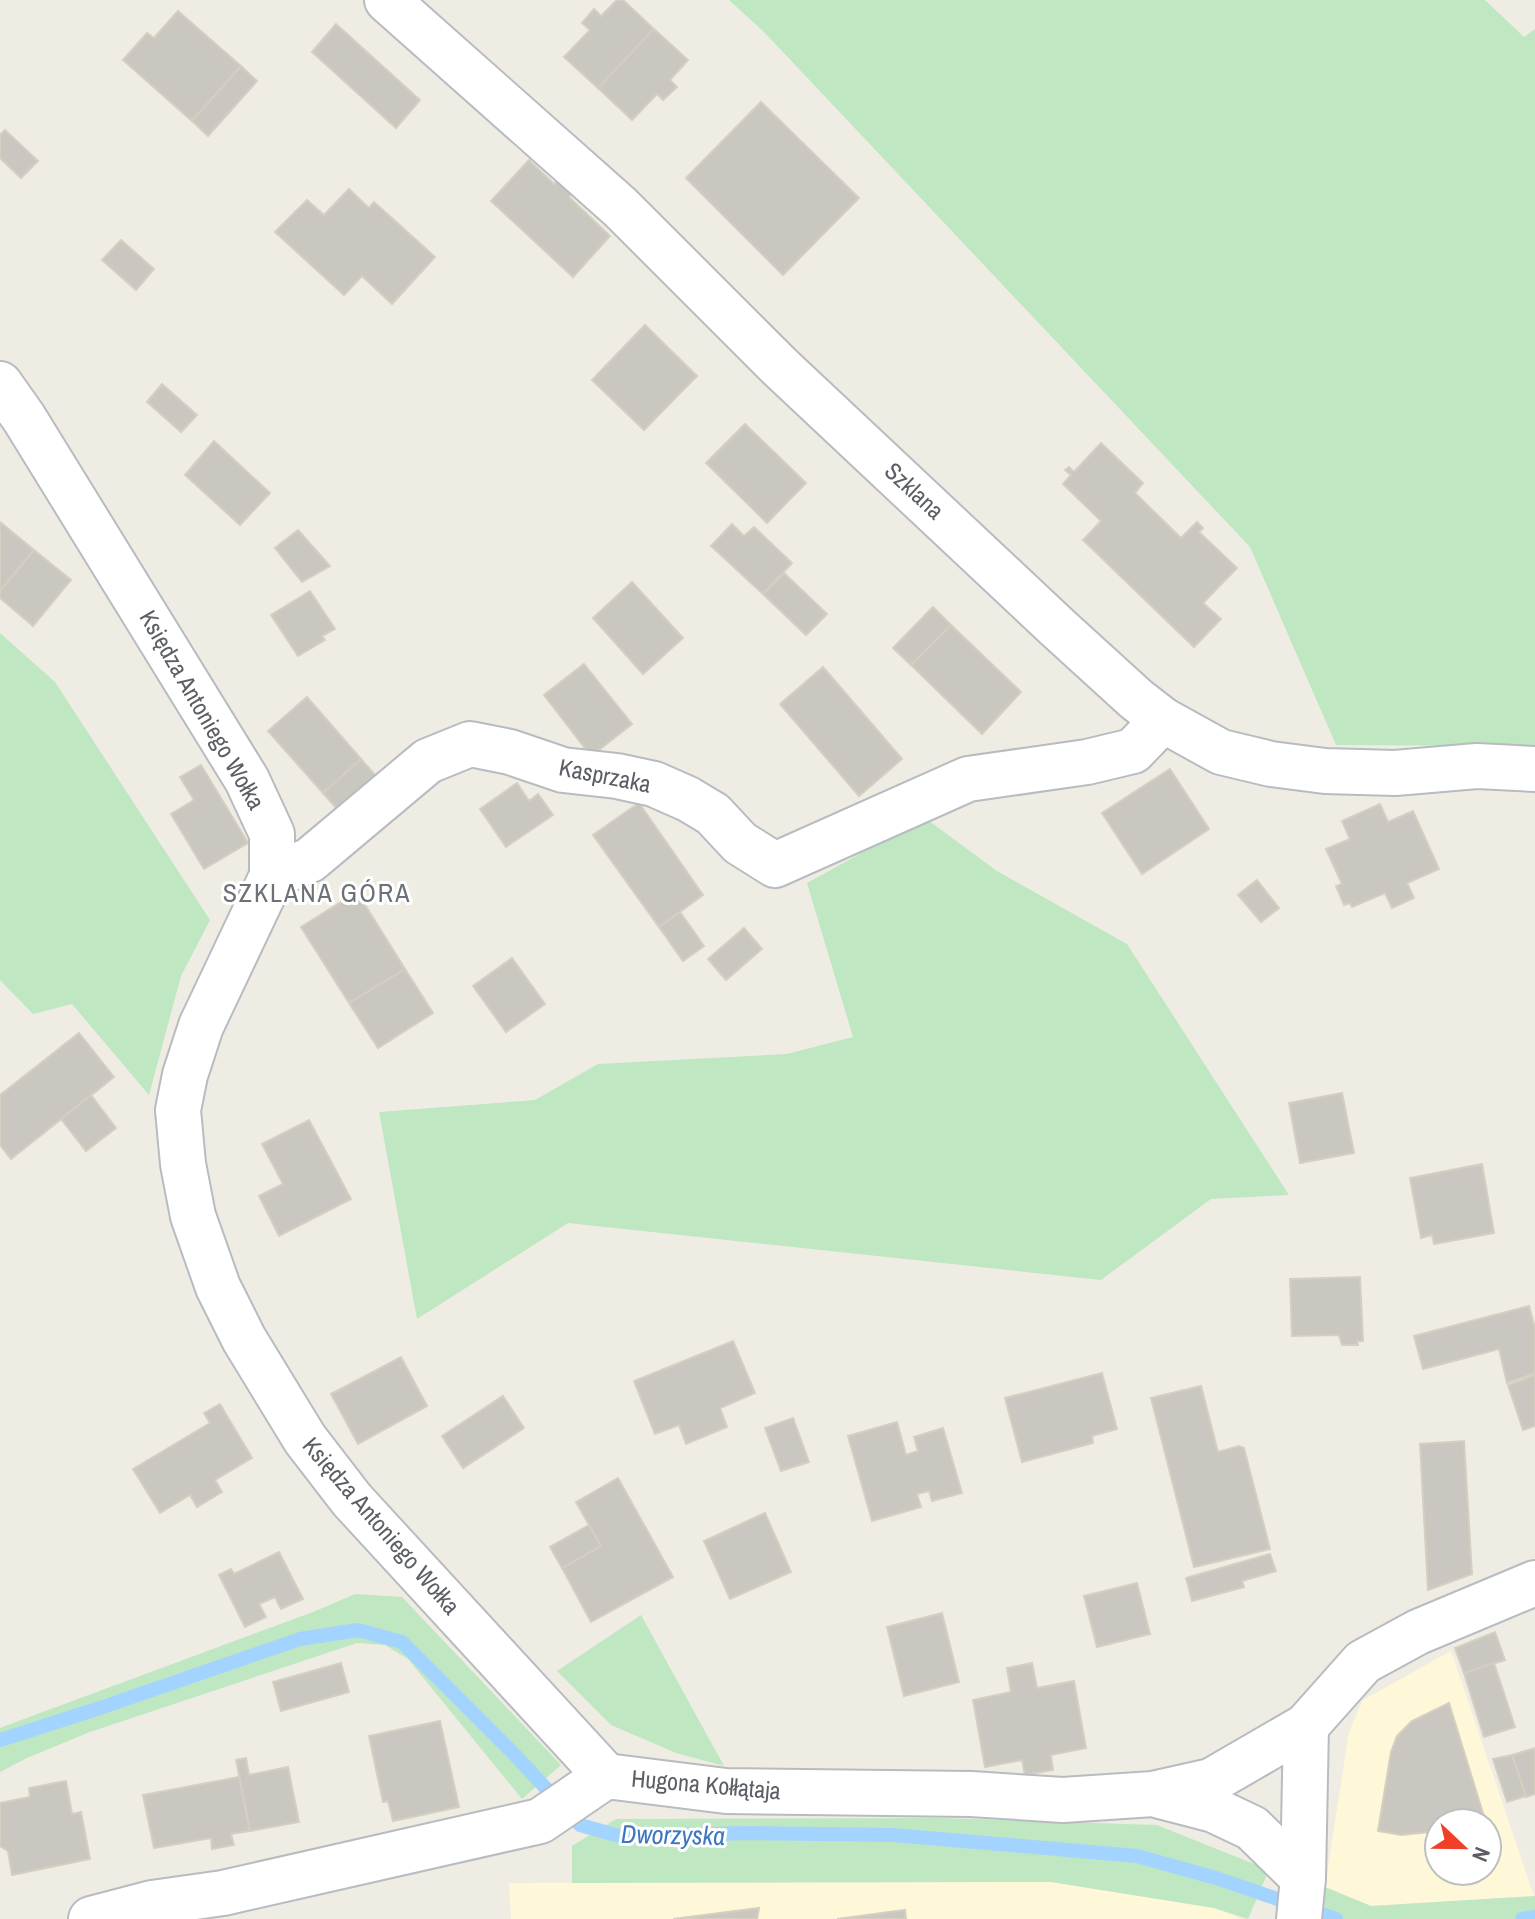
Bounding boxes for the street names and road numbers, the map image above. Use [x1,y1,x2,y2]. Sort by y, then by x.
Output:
street label: Szklana [878,455,951,526]
street label: Księdza Antoniego Wołka [133,604,273,815]
street label: Kasprzaka [556,750,654,800]
street label: Księdza Antoniego Wołka [296,1430,468,1621]
street label: Hugona Kołłątaja [630,1762,782,1806]

